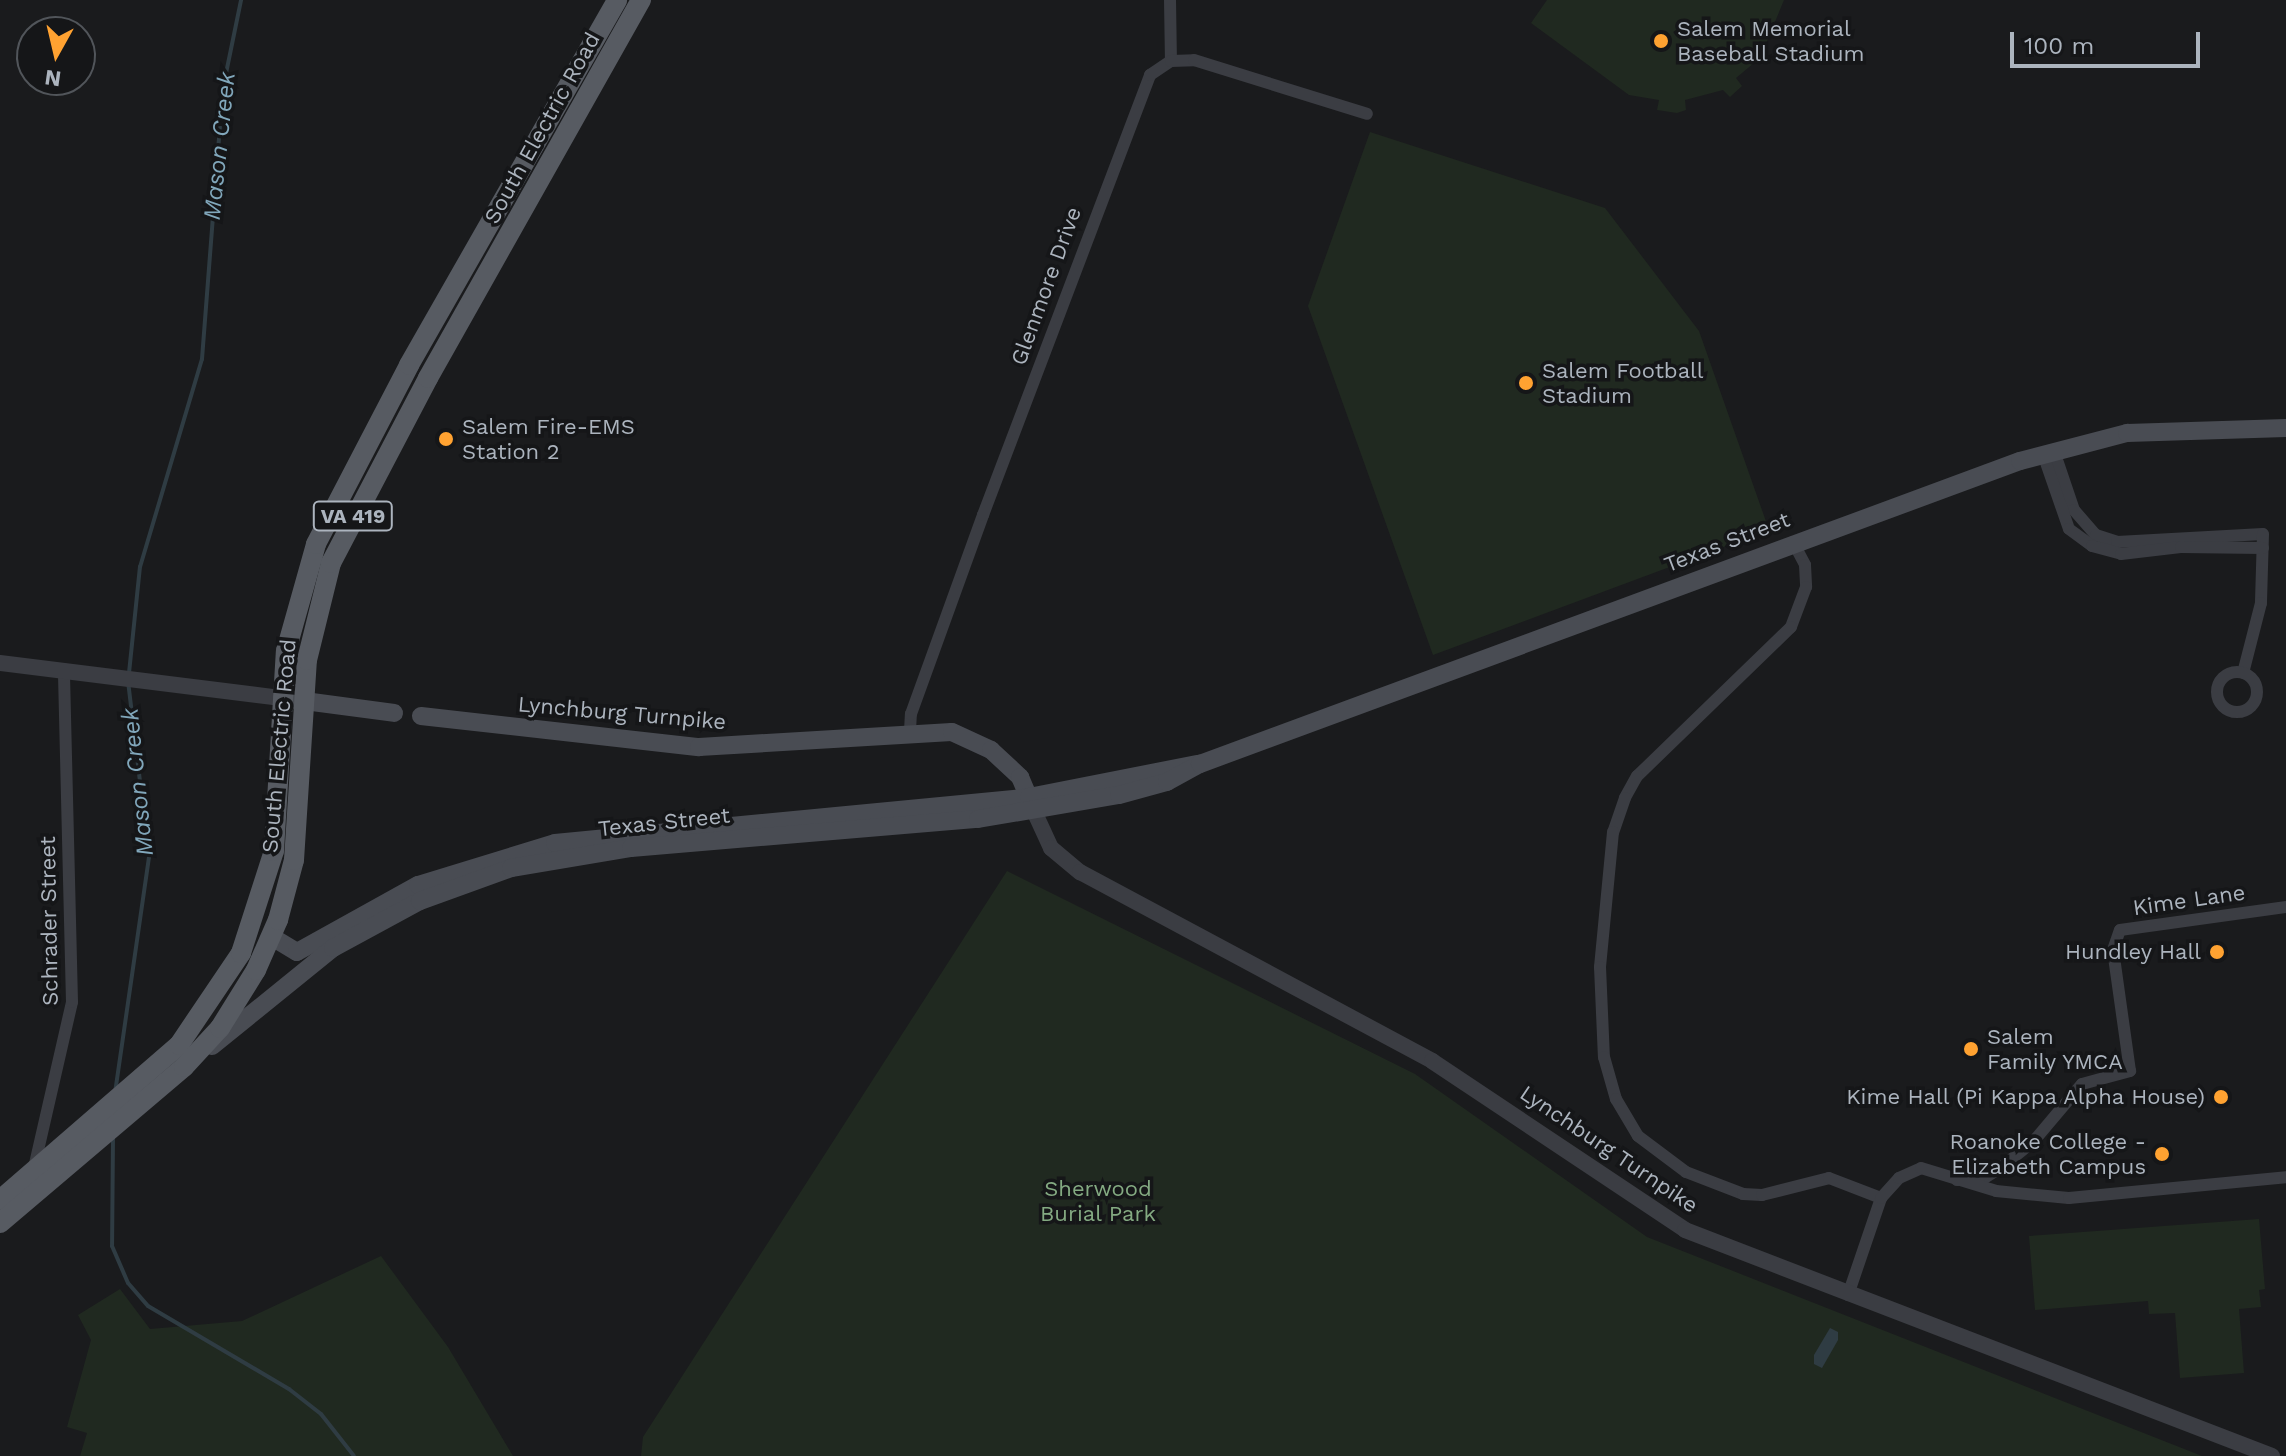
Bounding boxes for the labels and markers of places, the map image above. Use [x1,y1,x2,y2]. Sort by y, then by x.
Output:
place label: Salem Memorial Baseball Stadium [1677,15,1865,66]
marker: Salem Memorial Baseball Stadium [1652,32,1670,50]
place label: Salem Football Stadium [1542,357,1704,408]
marker: Salem Football Stadium [1517,374,1535,392]
place label: Salem Fire-EMS Station 2 [462,413,635,464]
marker: Salem Fire-EMS Station 2 [437,430,455,448]
place label: Hundley Hall [2064,939,2201,965]
marker: Hundley Hall [2208,943,2226,961]
place label: Salem Family YMCA [1987,1023,2124,1074]
marker: Salem Family YMCA [1962,1040,1980,1058]
place label: Kime Hall (Pi Kappa Alpha House) [1843,1084,2205,1110]
marker: Kime Hall (Pi Kappa Alpha House) [2212,1088,2230,1106]
place label: Roanoke College - Elizabeth Campus [1949,1128,2146,1180]
marker: Roanoke College - Elizabeth Campus [2153,1145,2171,1163]

